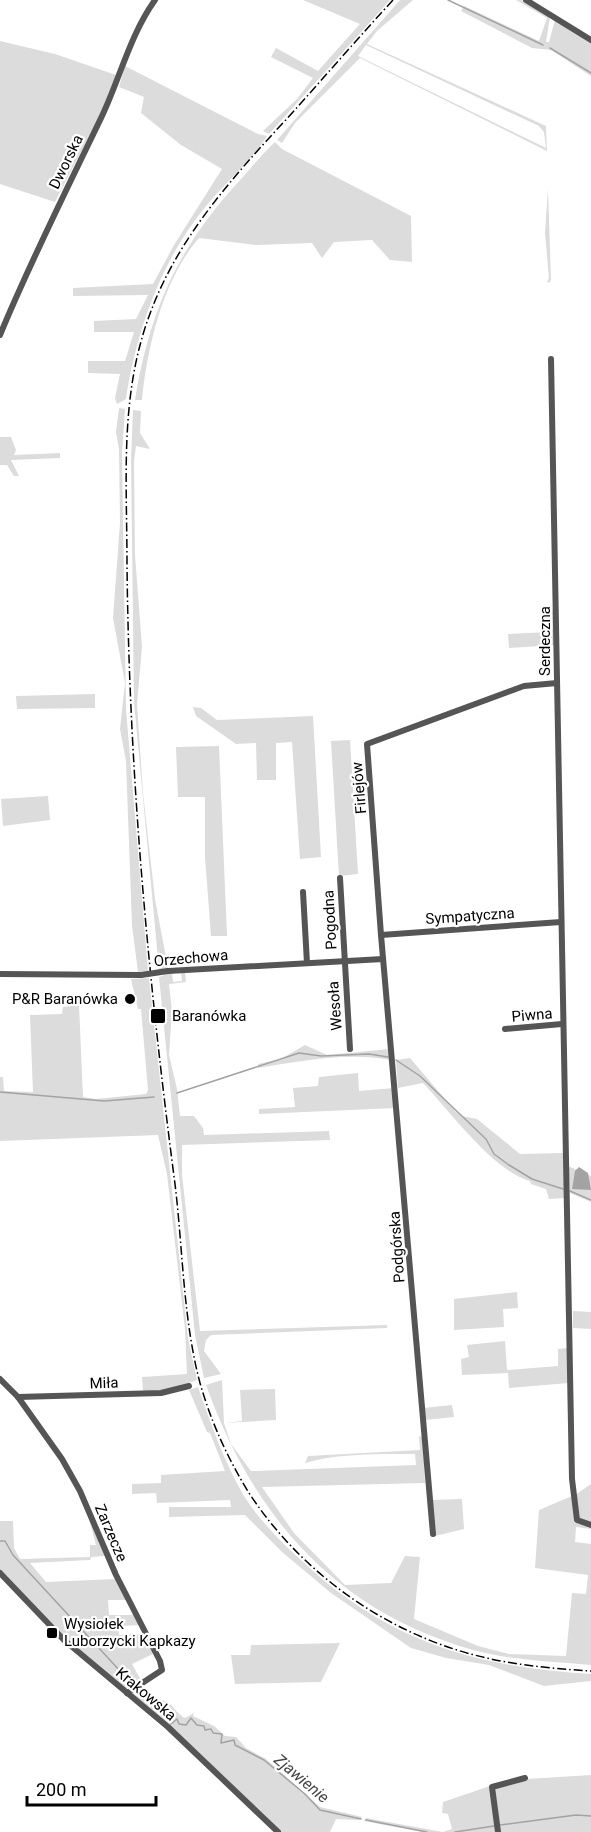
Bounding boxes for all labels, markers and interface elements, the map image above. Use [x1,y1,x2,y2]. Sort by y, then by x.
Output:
street label: Dworska [45,132,87,192]
street label: Serdeczna [536,606,554,676]
street label: Firlejów [348,761,370,815]
street label: Pogodna [319,890,341,950]
street label: Sympatyczna [425,904,515,928]
street label: Orzechowa [153,946,229,970]
street label: Wesoła [324,981,346,1031]
place label: P&R Baranówka [12,990,118,1008]
marker: P&R Baranówka [123,992,137,1006]
street label: Piwna [511,1004,553,1026]
marker: Baranówka [149,1007,167,1025]
place label: Baranówka [172,1007,246,1025]
street label: Podgórska [386,1210,408,1284]
street label: Miła [89,1373,119,1393]
street label: Zarzecze [91,1502,131,1564]
place label: Wysiołek Luborzycki Kapkazy [64,1615,196,1650]
marker: Wysiołek Luborzycki Kapkazy [45,1626,59,1640]
street label: Krakowska [112,1664,180,1724]
water label: Zjawienie [270,1749,333,1807]
scale bar [27,1769,156,1807]
text: 200 m [36,1779,87,1800]

